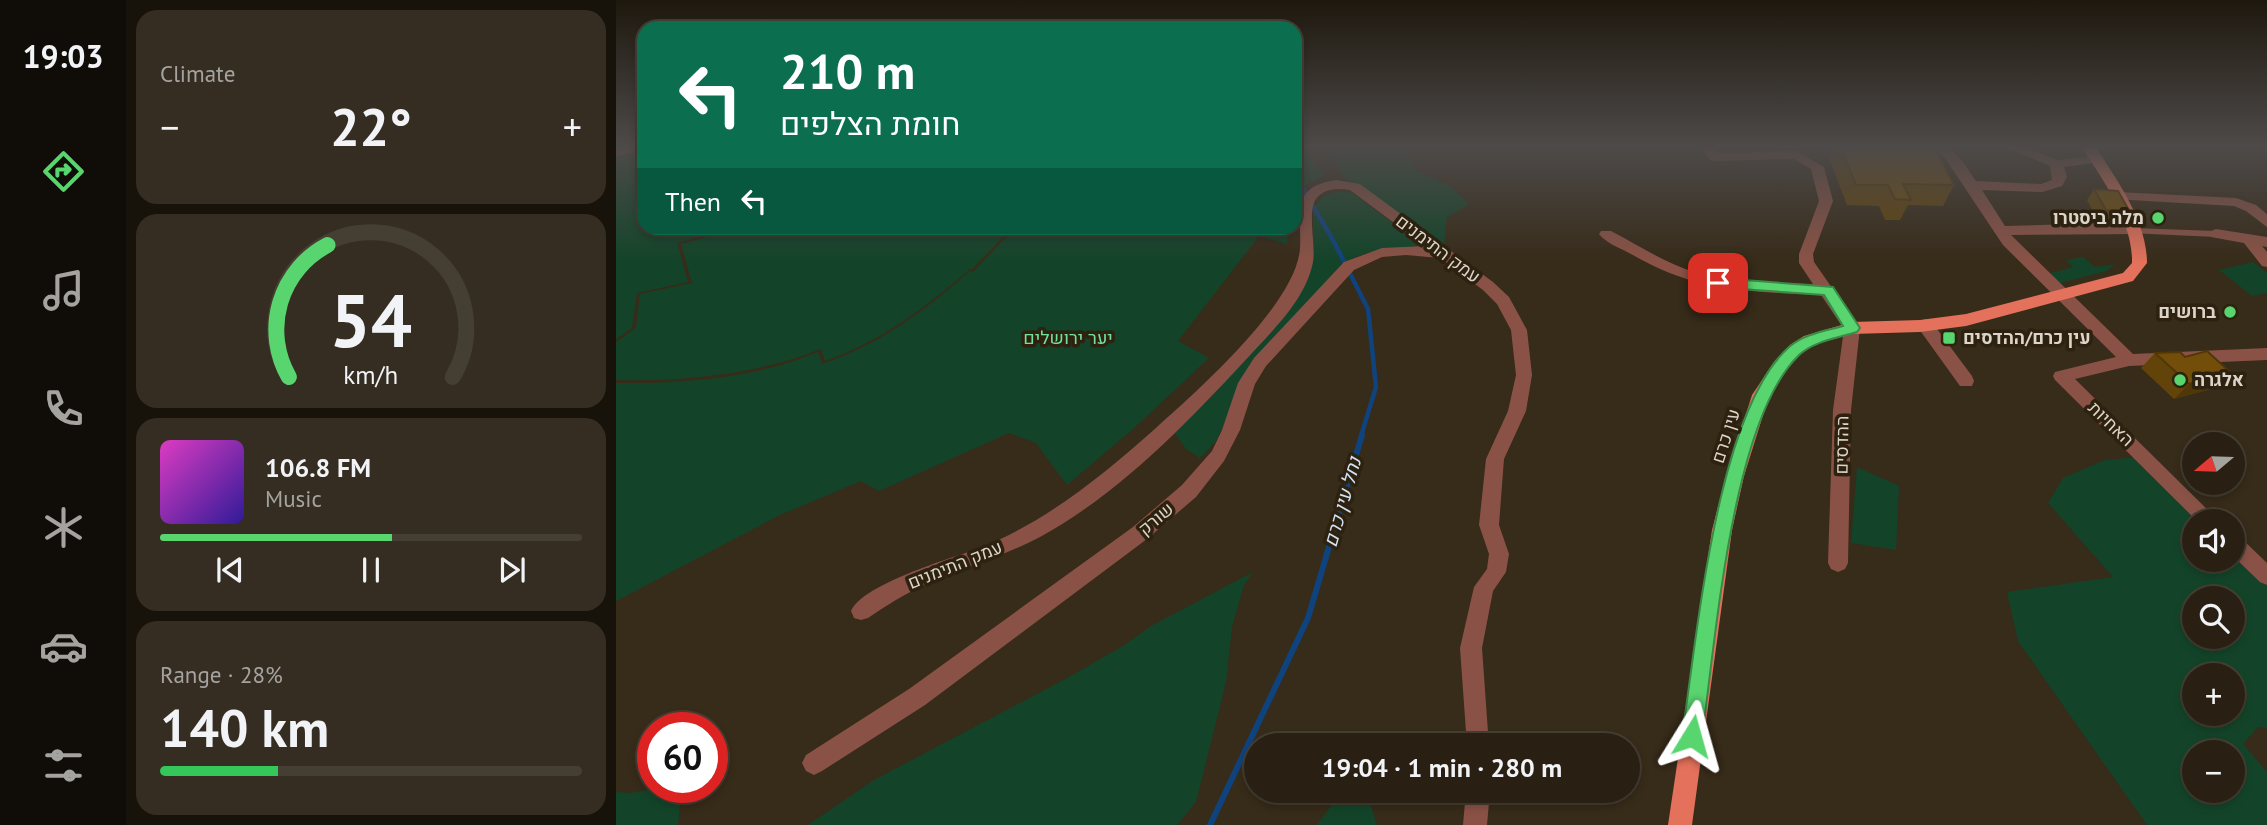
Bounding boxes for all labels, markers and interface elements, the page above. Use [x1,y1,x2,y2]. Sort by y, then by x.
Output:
text: 19:03 [22,35,104,77]
text: 210 m [780,39,915,103]
icon: left [665,49,756,140]
text: Climate [160,59,235,88]
text: 22° [330,93,412,160]
text: − [160,102,179,151]
text: + [563,102,582,151]
text: חומת הצלפים [780,102,960,144]
icon: directions [39,147,88,196]
icon: left [735,182,773,220]
text: Then [665,185,721,218]
place label: מלה ביסטרו [2053,206,2144,229]
street label: עמק התימנים [1391,209,1485,288]
marker: מלה ביסטרו [2150,210,2166,226]
pin [1688,253,1748,313]
icon: arrive [1699,264,1737,302]
icon: music [39,266,88,315]
text: 54 [330,273,412,367]
place label: ברושים [2158,300,2216,323]
marker: ברושים [2222,304,2238,320]
park label: יער ירושלים [1023,326,1113,349]
place label: עין כרם/ההדסים [1963,326,2091,349]
marker: עין כרם/ההדסים [1941,330,1957,346]
text: km/h [344,358,398,390]
place label: אלגרה [2194,368,2244,391]
marker: אלגרה [2172,372,2188,388]
icon: phone [39,384,88,433]
street label: האחיות [2084,396,2139,451]
street label: עין כרם [1706,406,1745,466]
street label: ההדסים [1829,415,1854,475]
north arrow [2182,432,2245,495]
map controls [2182,432,2245,803]
text: 106.8 FM [265,451,371,484]
water label: נחל עין כרם [1318,453,1367,550]
text: Music [265,484,322,513]
street label: שורק [1133,497,1178,540]
icon: climate [39,503,88,552]
button: sound [2182,509,2245,572]
street label: עמק התימנים [904,535,1005,594]
icon: previous [211,551,249,589]
icon: pause [352,551,390,589]
icon: next [493,551,531,589]
button: search [2182,586,2245,649]
icon: car [39,622,88,671]
text: Range · 28% [160,660,283,689]
button: + [2182,663,2245,726]
text: 140 km [160,694,329,761]
position arrow [1655,699,1729,773]
speed limit sign: 60 [637,712,728,803]
button: − [2182,740,2245,803]
icon: filters [39,741,88,790]
text: 19:04 · 1 min · 280 m [1322,751,1562,784]

